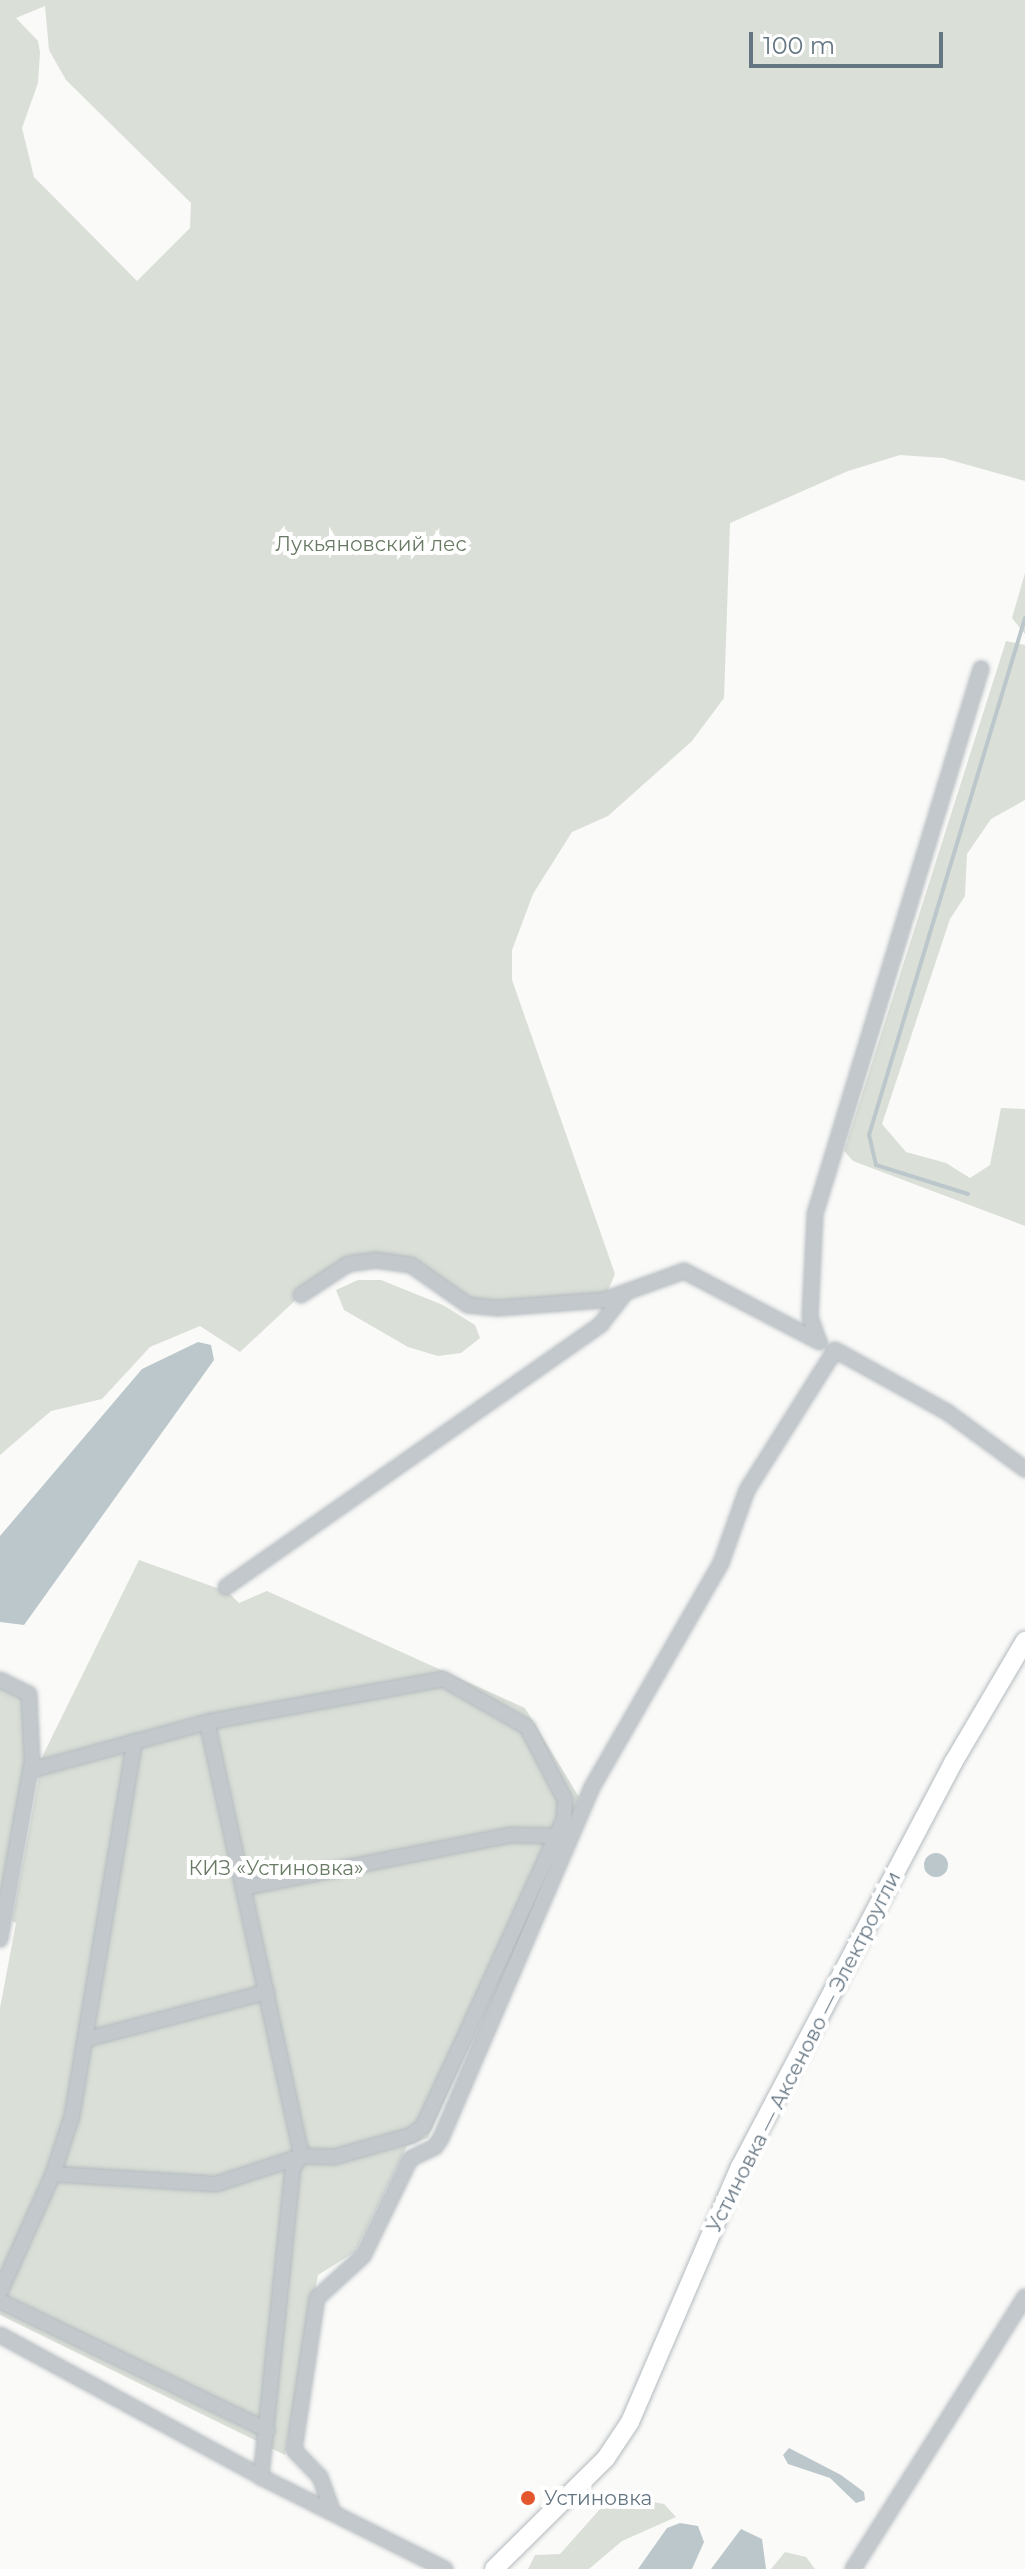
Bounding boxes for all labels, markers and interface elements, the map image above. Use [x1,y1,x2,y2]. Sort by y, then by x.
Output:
scale bar [753,16,947,66]
text: 100 m [763,31,835,60]
park label: Лукьяновский лес [275,532,467,556]
park label: КИЗ «Устиновка» [189,1856,363,1880]
street label: Устиновка — Аксеново — Электроугли [702,1867,906,2237]
place label: Устиновка [544,2486,652,2510]
marker: Устиновка [519,2489,537,2507]

